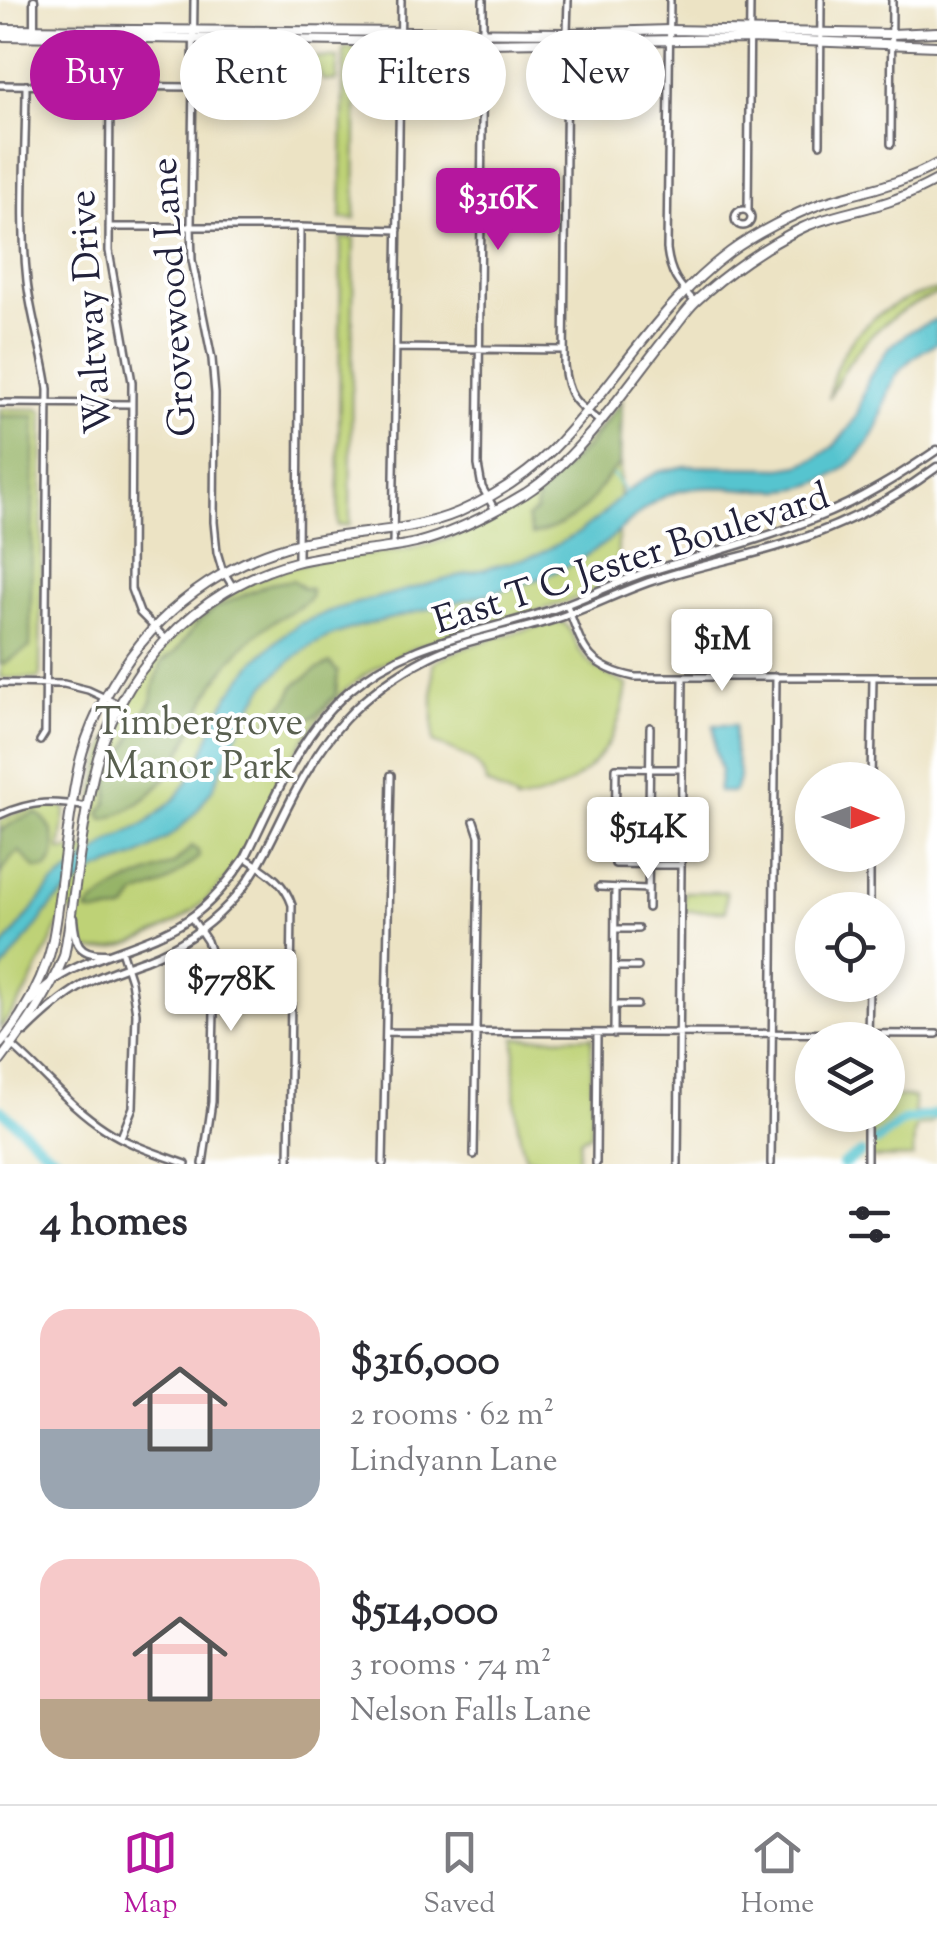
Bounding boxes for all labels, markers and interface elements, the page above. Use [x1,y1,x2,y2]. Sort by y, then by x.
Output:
chip: Buy [30,30,160,120]
chip: Rent [180,30,322,120]
chip: Filters [342,30,506,120]
chip: New [526,30,665,120]
street label: Grovewood Lane [139,156,213,438]
pin: $316K [428,168,568,253]
text: $316K [458,177,538,223]
street label: Waltway Drive [58,188,128,436]
street label: East T C Jester Boulevard [427,471,837,651]
pin: $1M [674,609,770,694]
text: $1M [693,618,751,664]
park label: Timbergrove Manor Park [95,698,303,796]
north arrow [795,762,905,872]
map controls [795,762,905,1132]
pin: $514K [578,797,718,882]
text: $514K [609,806,687,852]
button: locate [795,892,905,1002]
pin: $778K [161,949,301,1034]
text: $778K [187,958,275,1004]
button: layers [795,1022,905,1132]
text: 4 homes [40,1194,188,1254]
icon: filters [842,1197,897,1252]
text: $316,000 [350,1333,500,1393]
icon: home [120,1349,240,1469]
text: 2 rooms · 62 m² [350,1393,554,1439]
text: Lindyann Lane [350,1439,558,1485]
text: $514,000 [350,1583,498,1643]
icon: home [120,1599,240,1719]
text: 3 rooms · 74 m² [350,1643,552,1689]
text: Nelson Falls Lane [350,1689,591,1735]
tab: Map [123,1825,178,1925]
tab: Saved [423,1825,495,1925]
tab: Home [741,1825,814,1925]

